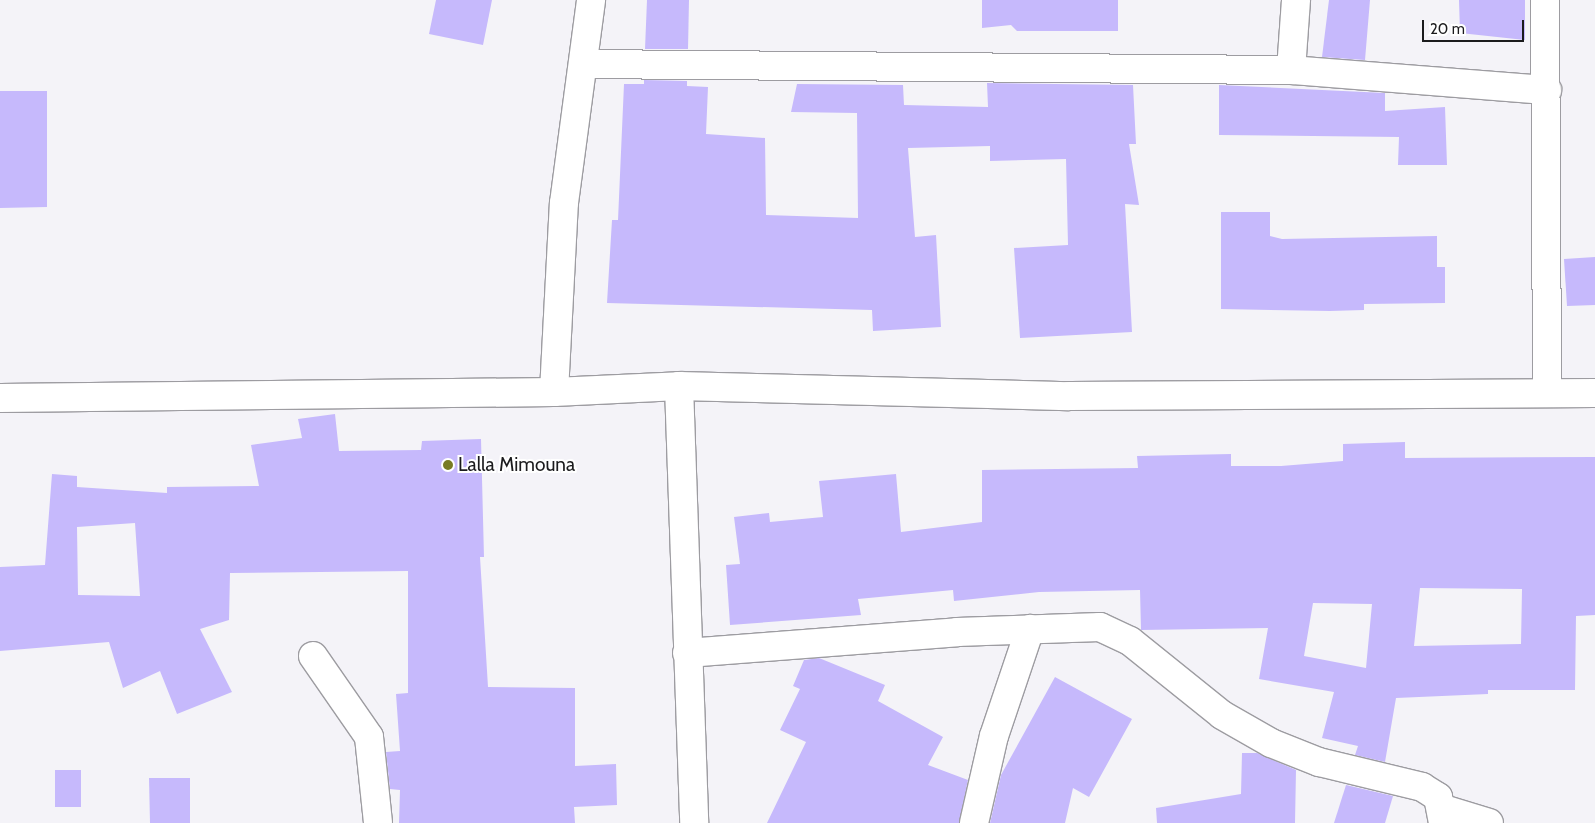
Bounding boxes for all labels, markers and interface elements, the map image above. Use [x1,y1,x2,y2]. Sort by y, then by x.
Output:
scale bar [1425,10,1528,42]
text: 20 m [1430,20,1465,38]
place label: Lalla Mimouna [458,454,575,476]
marker: Lalla Mimouna [442,459,454,471]

